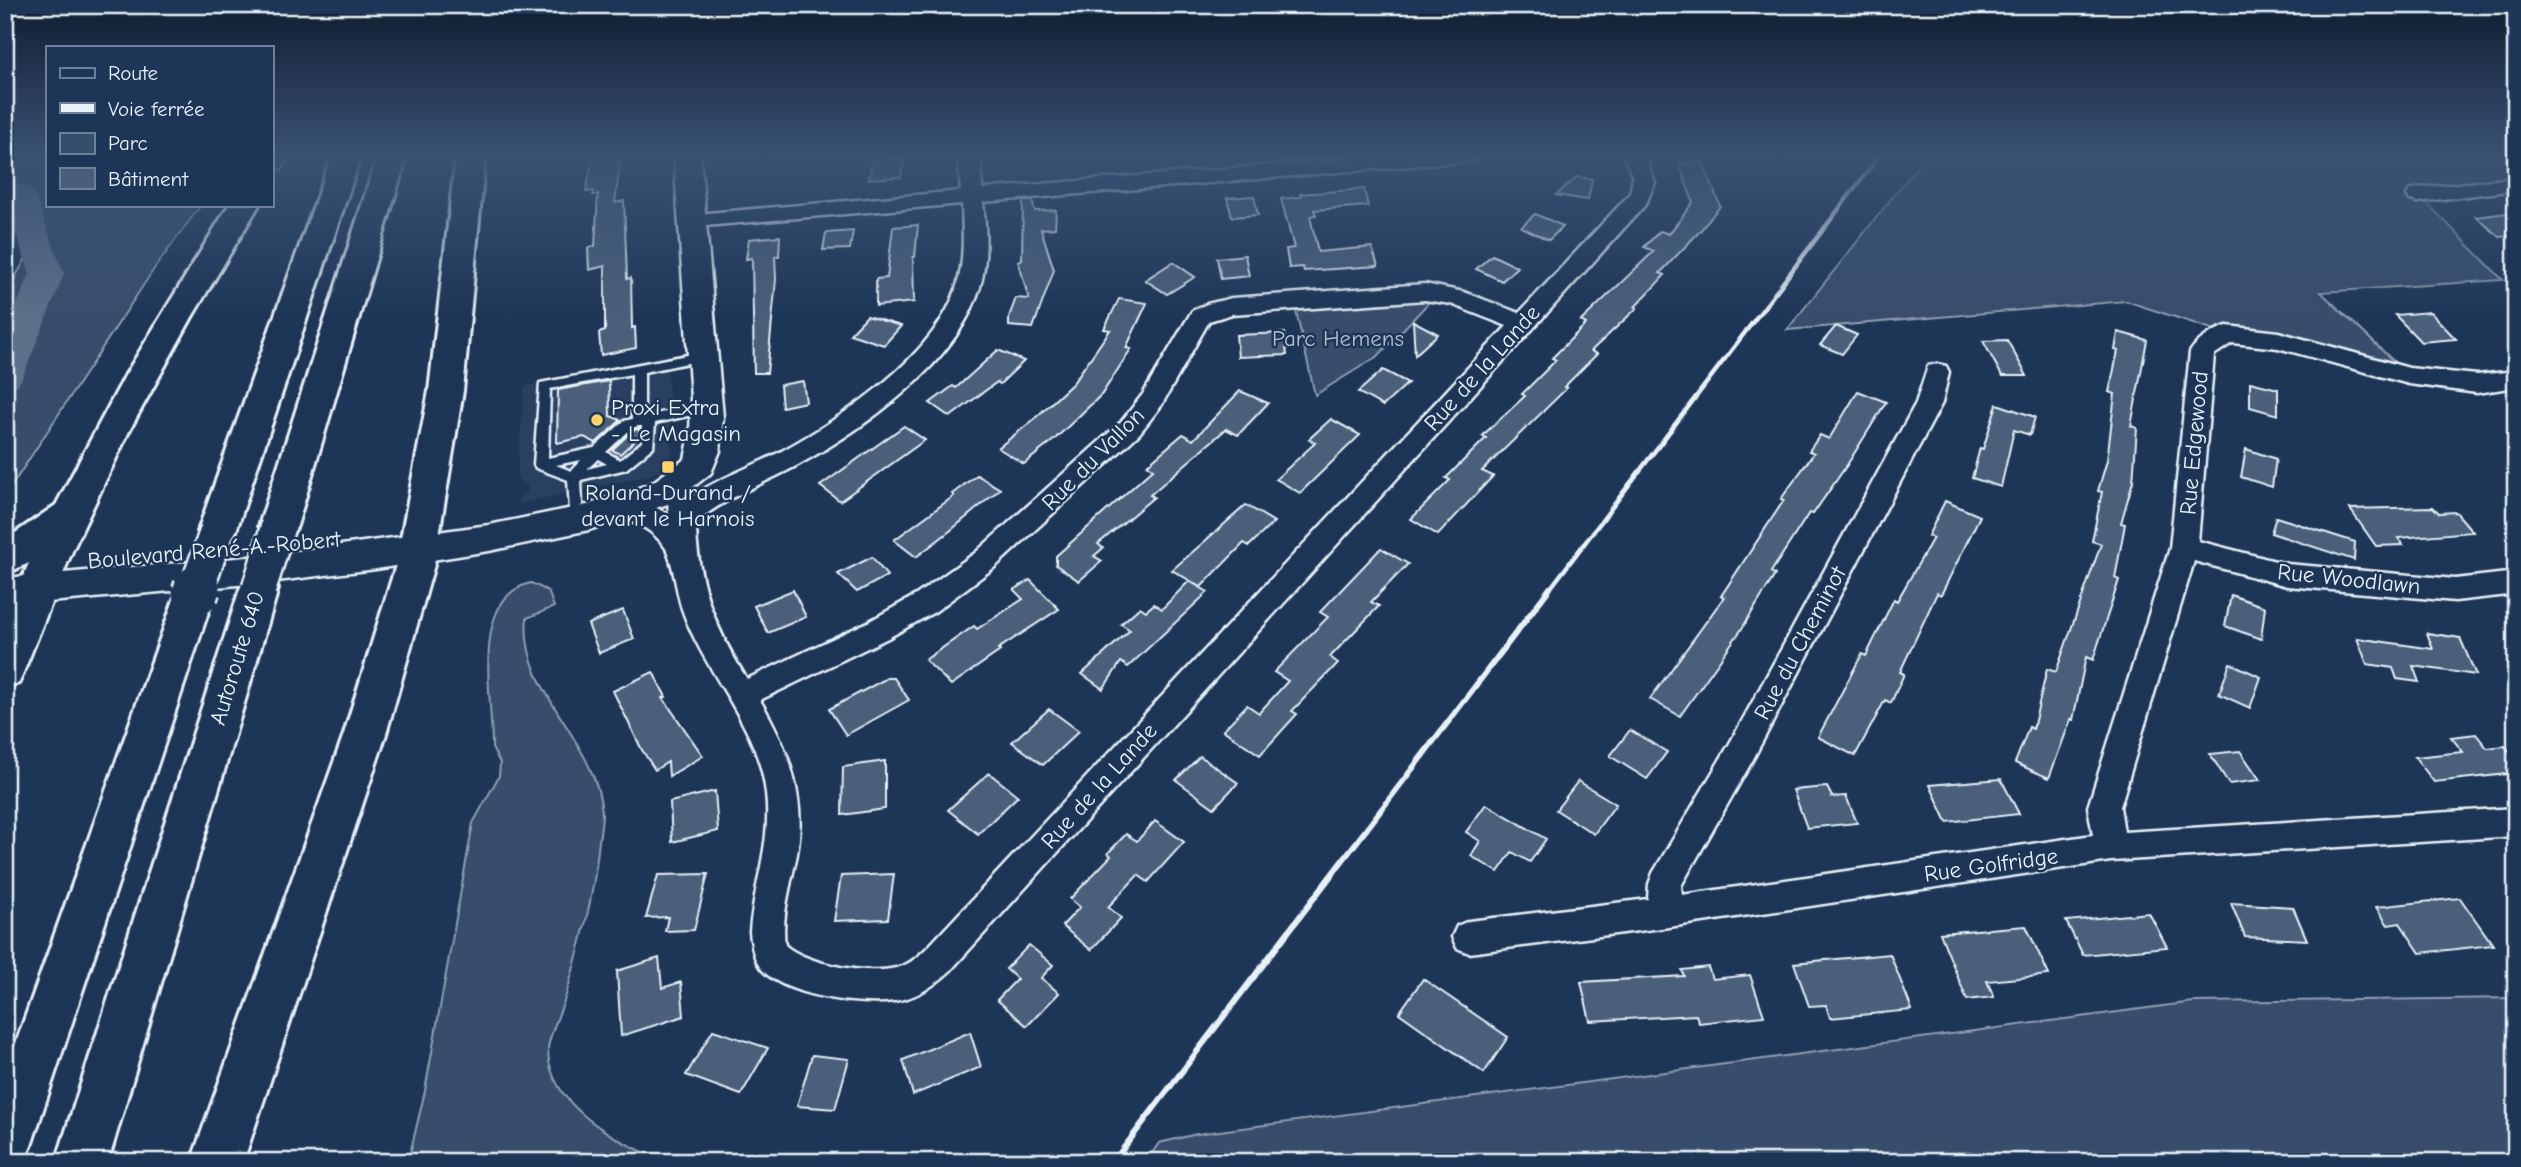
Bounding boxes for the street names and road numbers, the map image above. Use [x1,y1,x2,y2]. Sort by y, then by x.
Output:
street label: Rue de la Lande [1418,299,1546,437]
street label: Rue Edgewood [2174,370,2214,516]
street label: Rue du Vallon [1036,402,1150,516]
street label: Boulevard René-A.-Robert [86,525,343,575]
street label: Rue Woodlawn [2276,558,2422,600]
street label: Rue du Cheminot [1748,560,1852,724]
street label: Autoroute 640 [204,588,270,728]
street label: Rue de la Lande [1035,717,1163,855]
street label: Rue Golfridge [1922,842,2060,888]

